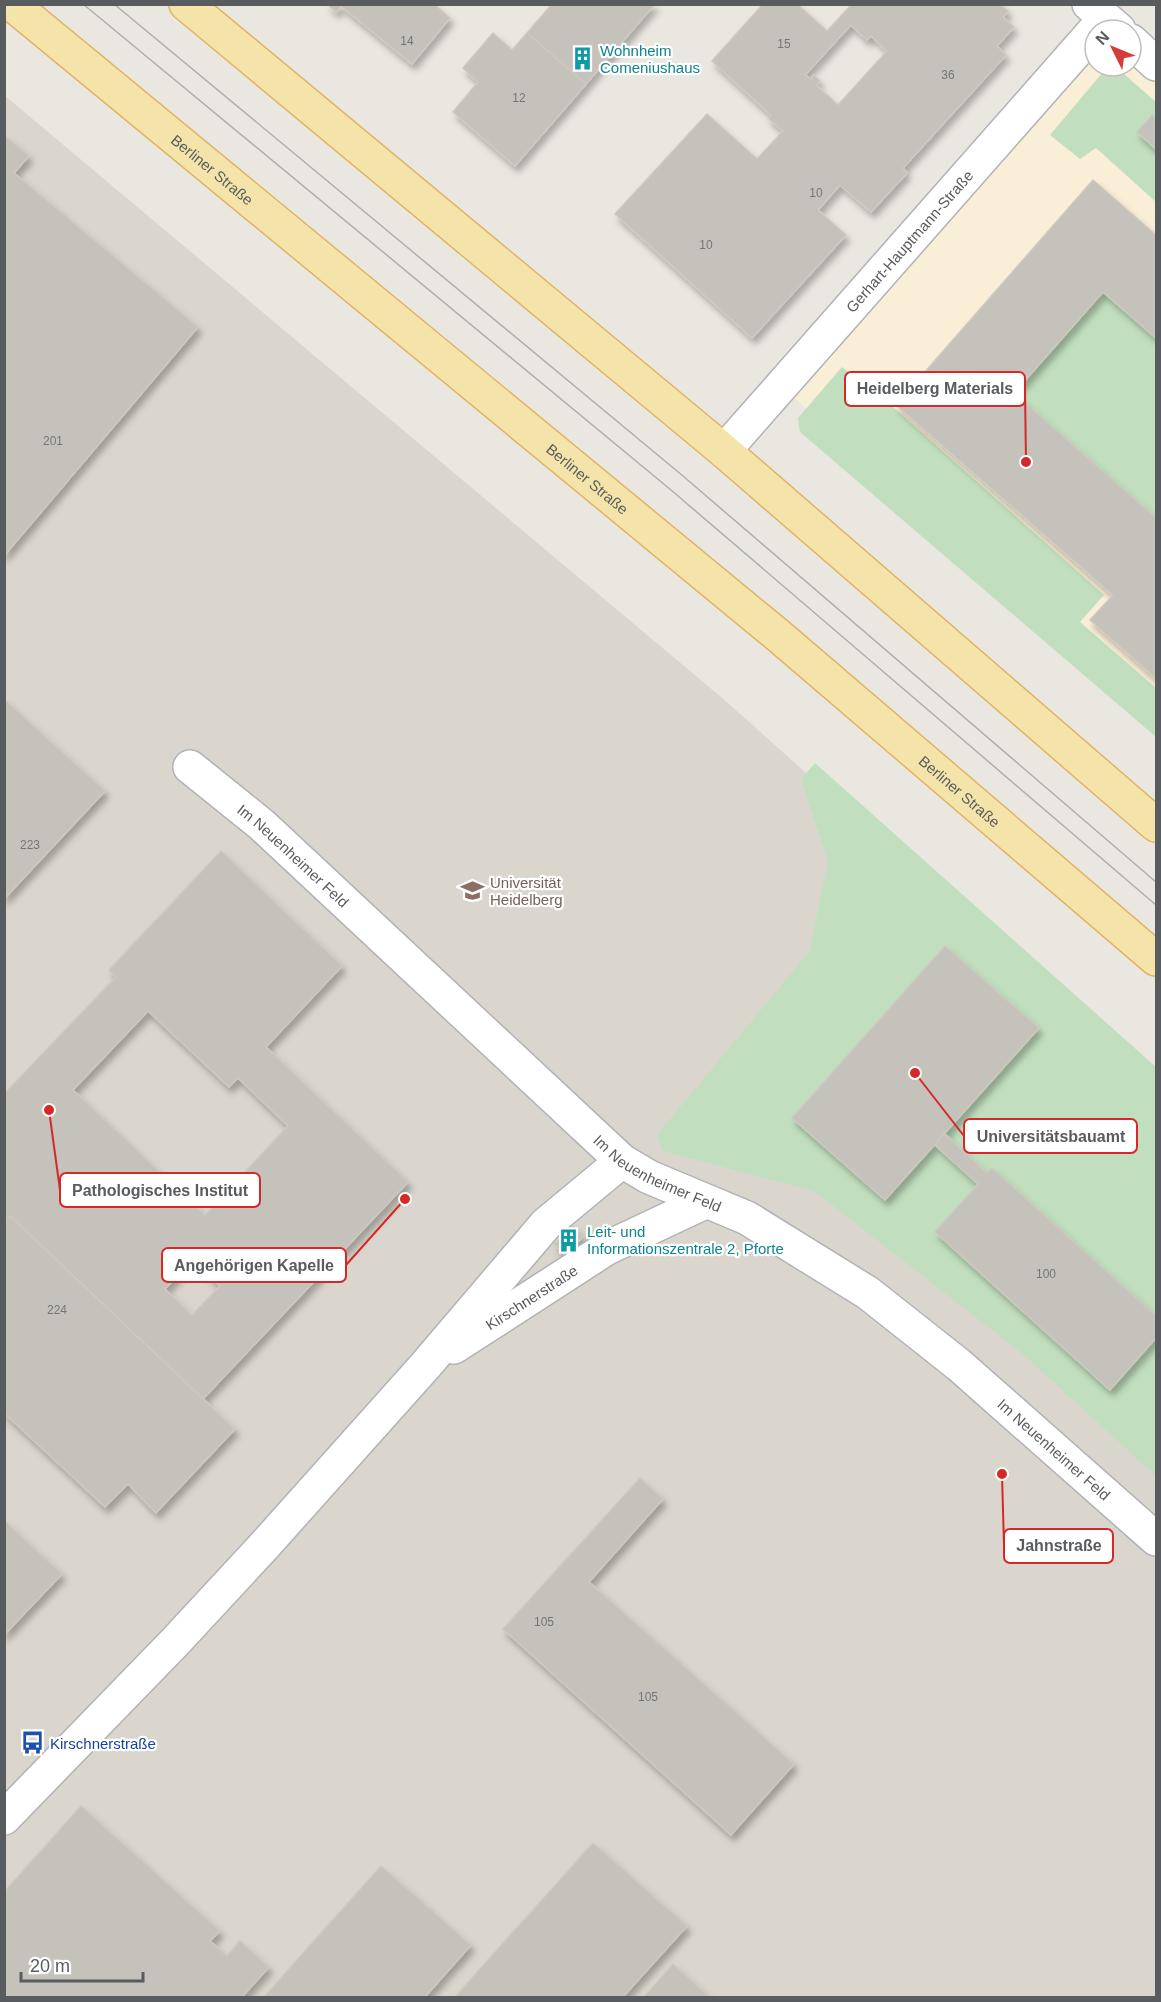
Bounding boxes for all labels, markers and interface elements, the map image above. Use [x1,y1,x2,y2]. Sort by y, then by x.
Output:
north arrow [1083,18,1143,78]
text: N [1092,28,1113,48]
house number: 14 [400,34,414,48]
house number: 15 [777,37,791,51]
place label: Wohnheim Comeniushaus [600,42,700,76]
building icon: Wohnheim Comeniushaus [569,46,595,72]
house number: 36 [941,68,955,82]
house number: 12 [512,91,526,105]
street label: Berliner Straße [168,131,257,208]
street label: Gerhart-Hauptmann-Straße [842,166,976,315]
house number: 10 [809,186,823,200]
house number: 10 [699,238,713,252]
callout: Heidelberg Materials [845,372,1025,406]
text: Heidelberg Materials [857,380,1013,397]
house number: 201 [43,434,63,448]
street label: Berliner Straße [543,440,632,517]
street label: Berliner Straße [916,752,1004,830]
street label: Im Neuenheimer Feld [234,800,352,910]
house number: 223 [20,838,40,852]
place label: Universität Heidelberg [490,874,563,908]
school or university icon: Universität Heidelberg [459,878,485,904]
callout: Universitätsbauamt [964,1119,1137,1153]
text: Universitätsbauamt [977,1128,1126,1145]
street label: Im Neuenheimer Feld [591,1131,724,1215]
callout: Pathologisches Institut [60,1173,260,1207]
text: Pathologisches Institut [72,1182,249,1199]
place label: Leit- und Informationszentrale 2, Pforte [587,1223,784,1257]
building icon: Leit- und Informationszentrale 2, Pforte [556,1227,582,1253]
callout: Angehörigen Kapelle [162,1248,346,1282]
text: Angehörigen Kapelle [174,1257,334,1274]
street label: Kirschnerstraße [482,1261,580,1333]
house number: 100 [1036,1267,1056,1281]
house number: 224 [47,1303,67,1317]
street label: Im Neuenheimer Feld [995,1395,1114,1503]
callout: Jahnstraße [1004,1529,1113,1563]
text: Jahnstraße [1016,1537,1102,1554]
house number: 105 [534,1615,554,1629]
house number: 105 [638,1690,658,1704]
bus stop icon: Kirschnerstraße [19,1730,45,1756]
place label: Kirschnerstraße [50,1735,156,1752]
scale bar [21,1945,142,1983]
text: 20 m [30,1956,70,1976]

